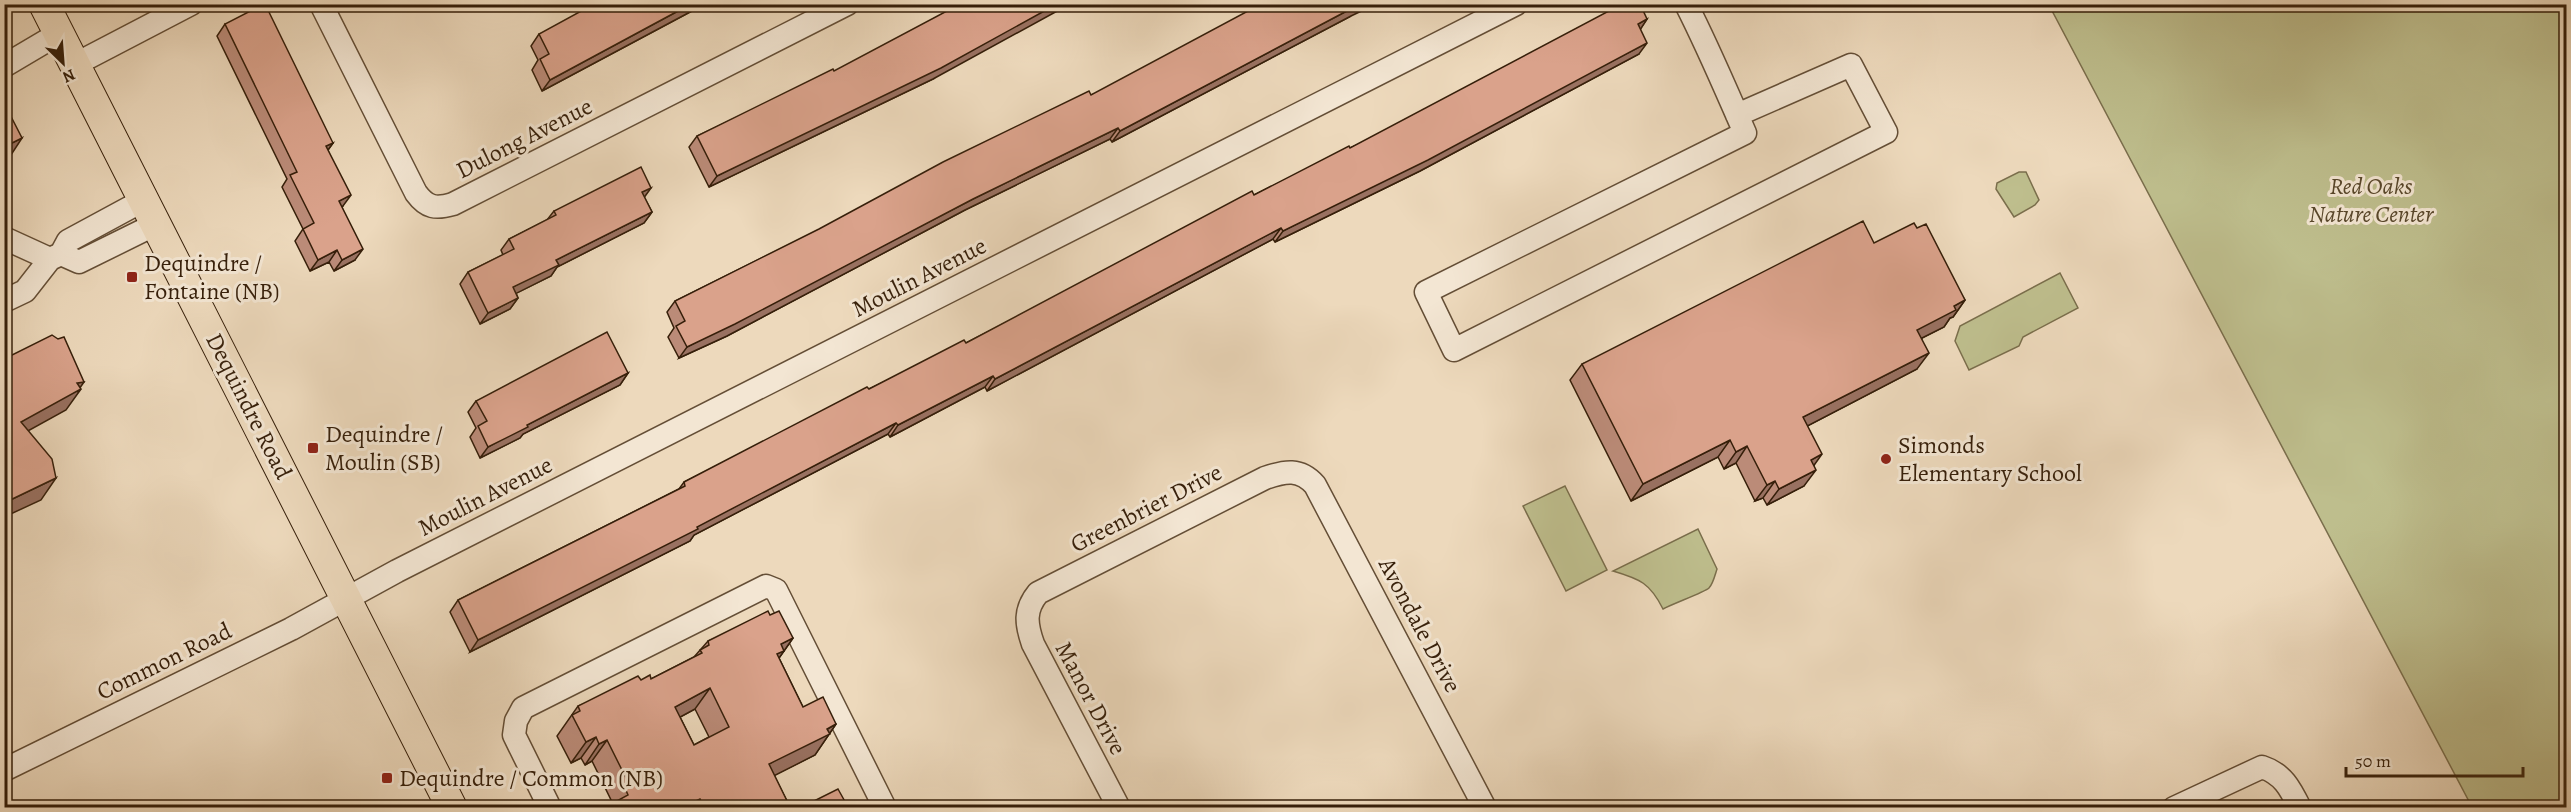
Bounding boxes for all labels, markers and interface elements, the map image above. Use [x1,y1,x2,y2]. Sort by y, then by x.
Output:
north arrow [33,33,93,93]
text: N [59,63,79,88]
street label: Dulong Avenue [450,90,598,186]
park label: Red Oaks Nature Center [2309,170,2434,230]
street label: Moulin Avenue [846,229,992,325]
place label: Dequindre / Fontaine (NB) [144,247,280,307]
marker: Dequindre / Fontaine (NB) [125,270,139,284]
street label: Dequindre Road [198,327,300,485]
place label: Dequindre / Moulin (SB) [325,418,443,478]
place label: Simonds Elementary School [1898,429,2082,489]
marker: Dequindre / Moulin (SB) [306,441,320,455]
street label: Moulin Avenue [412,448,558,544]
marker: Simonds Elementary School [1879,452,1893,466]
street label: Greenbrier Drive [1065,456,1227,560]
street label: Avondale Drive [1371,551,1469,698]
street label: Common Road [91,615,237,707]
street label: Manor Drive [1048,636,1134,760]
scale bar [2346,740,2523,778]
text: 50 m [2355,749,2391,773]
place label: Dequindre / Common (NB) [399,762,663,794]
marker: Dequindre / Common (NB) [380,771,394,785]

